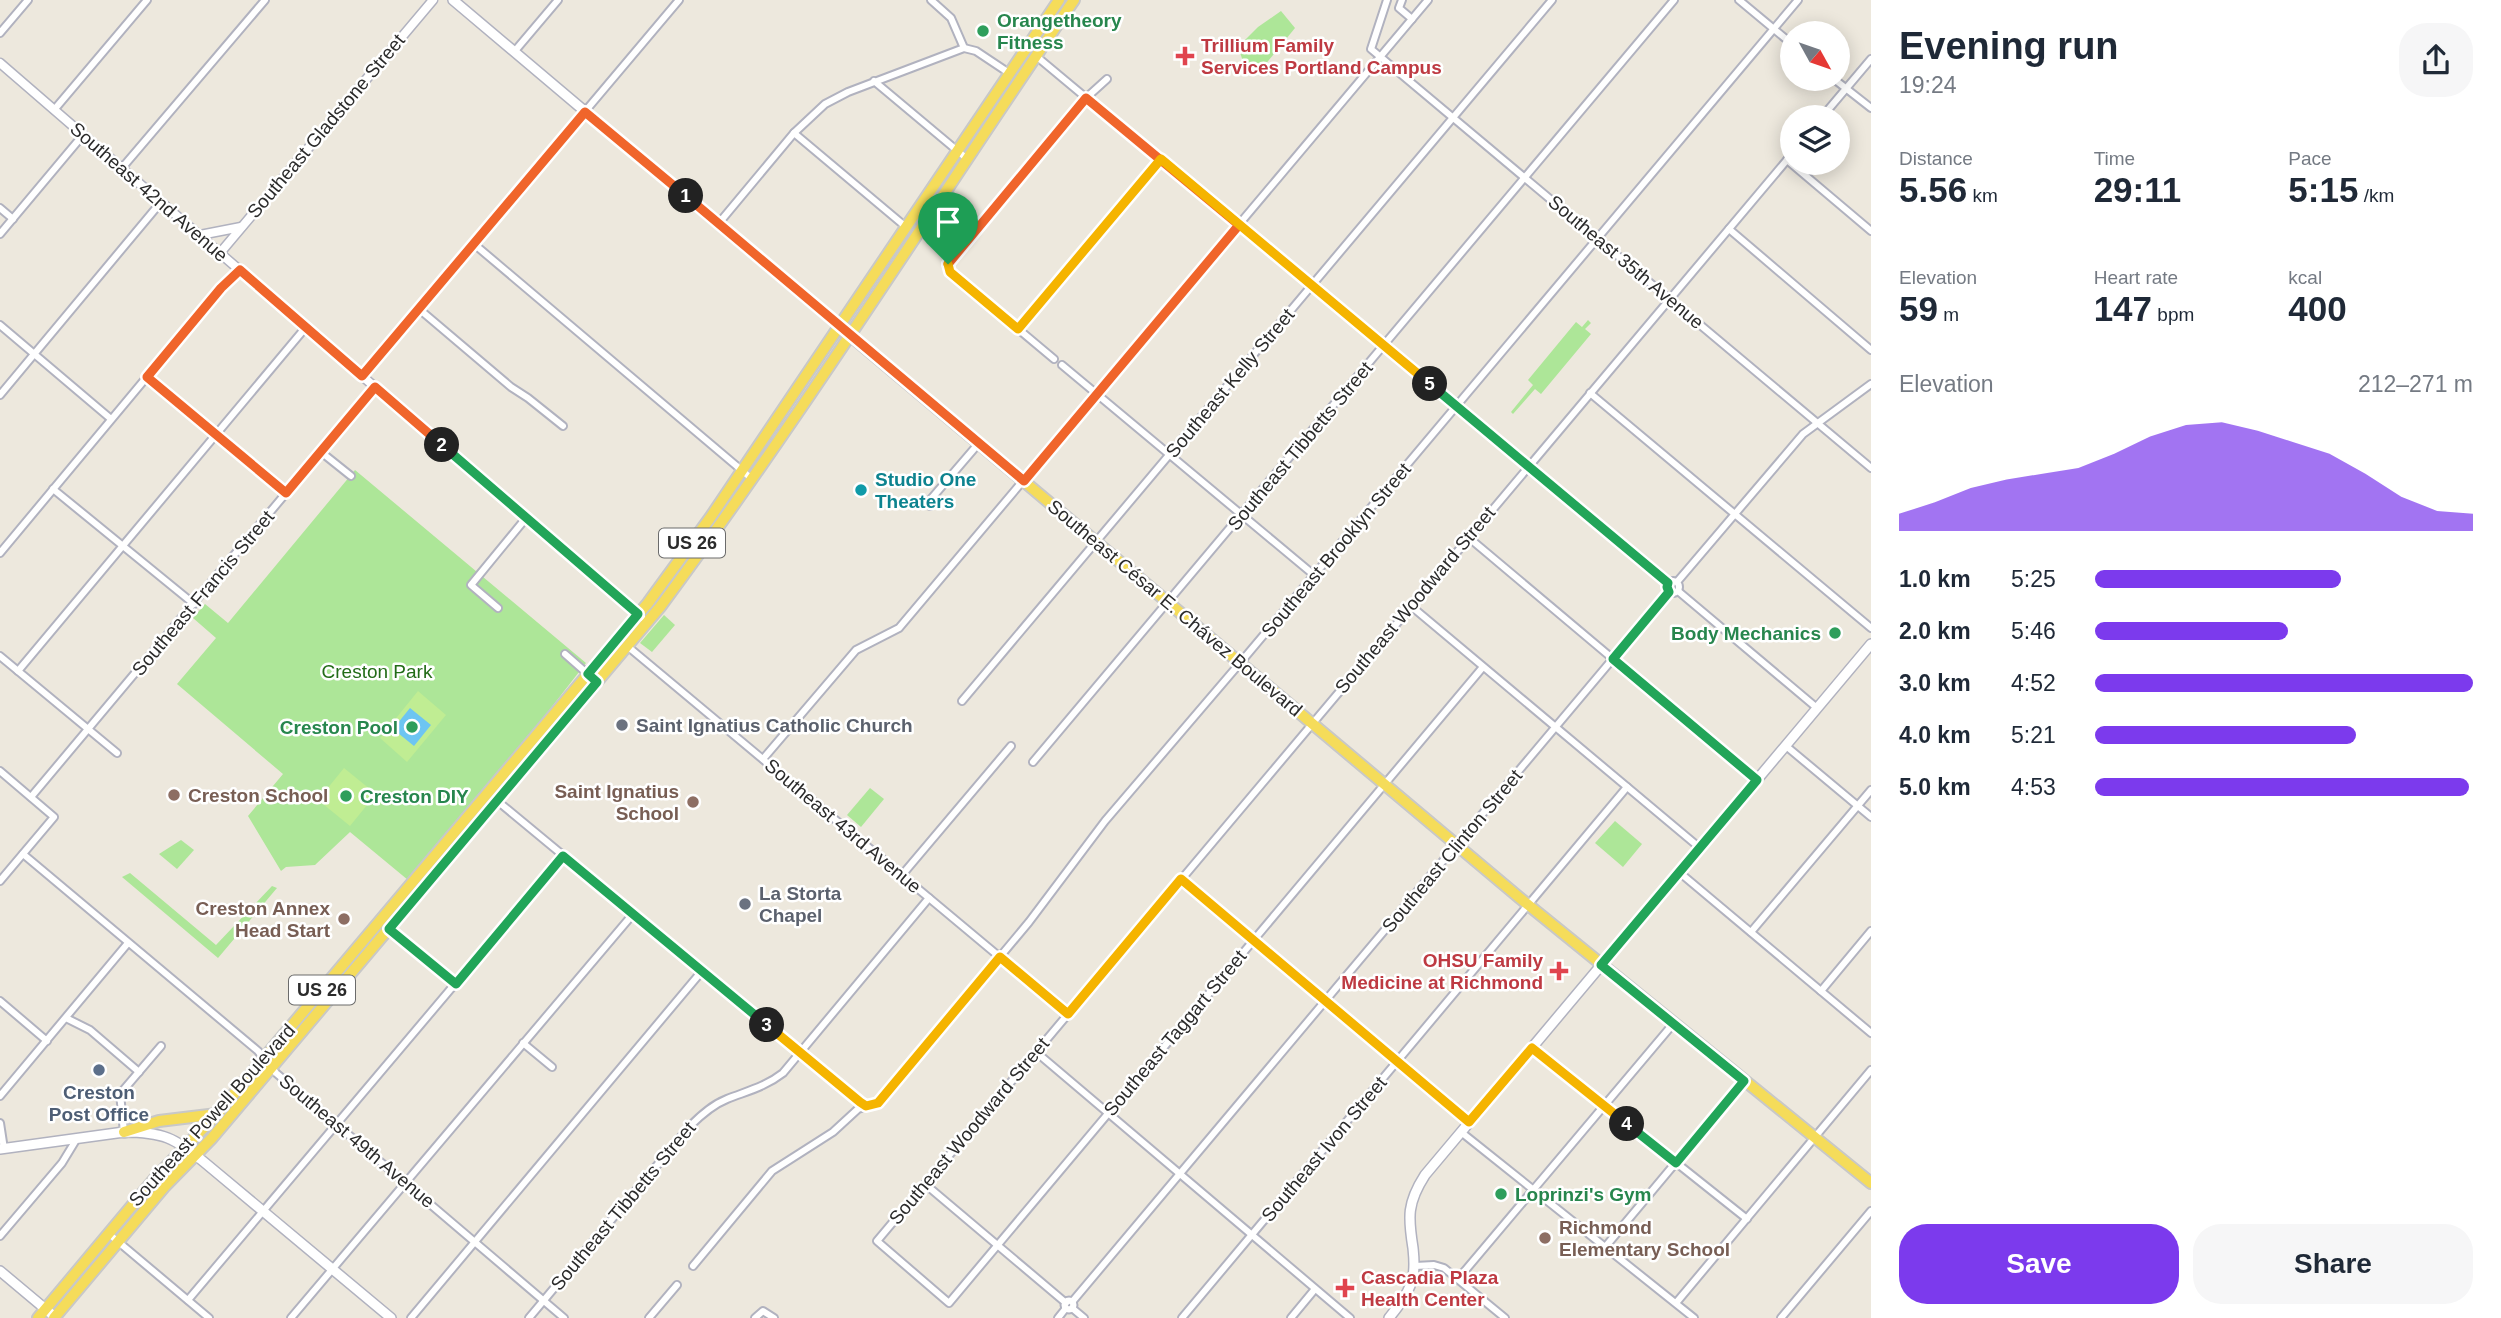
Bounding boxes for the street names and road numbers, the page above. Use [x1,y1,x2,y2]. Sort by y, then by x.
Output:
street label: Southeast Gladstone Street [243,29,410,222]
street label: Southeast 42nd Avenue [66,118,232,266]
street label: Southeast 35th Avenue [1544,191,1708,333]
street label: Southeast Kelly Street [1162,304,1299,462]
street label: Southeast Tibbetts Street [1223,357,1377,534]
street label: Southeast Brooklyn Street [1257,458,1415,641]
street label: Southeast César E. Chávez Boulevard [1044,495,1306,721]
street label: Southeast Woodward Street [1331,502,1500,698]
street label: Southeast Francis Street [128,506,279,680]
road number: US 26 [659,528,725,558]
street label: Southeast 43rd Avenue [761,755,925,897]
street label: Southeast Clinton Street [1378,765,1527,937]
street label: Southeast Taggart Street [1100,945,1251,1120]
road number: US 26 [289,975,355,1004]
street label: Southeast Powell Boulevard [125,1020,299,1210]
street label: Southeast Woodward Street [885,1033,1054,1229]
street label: Southeast 49th Avenue [275,1070,439,1212]
street label: Southeast Ivon Street [1257,1072,1391,1226]
street label: Southeast Tibbetts Street [546,1117,700,1294]

